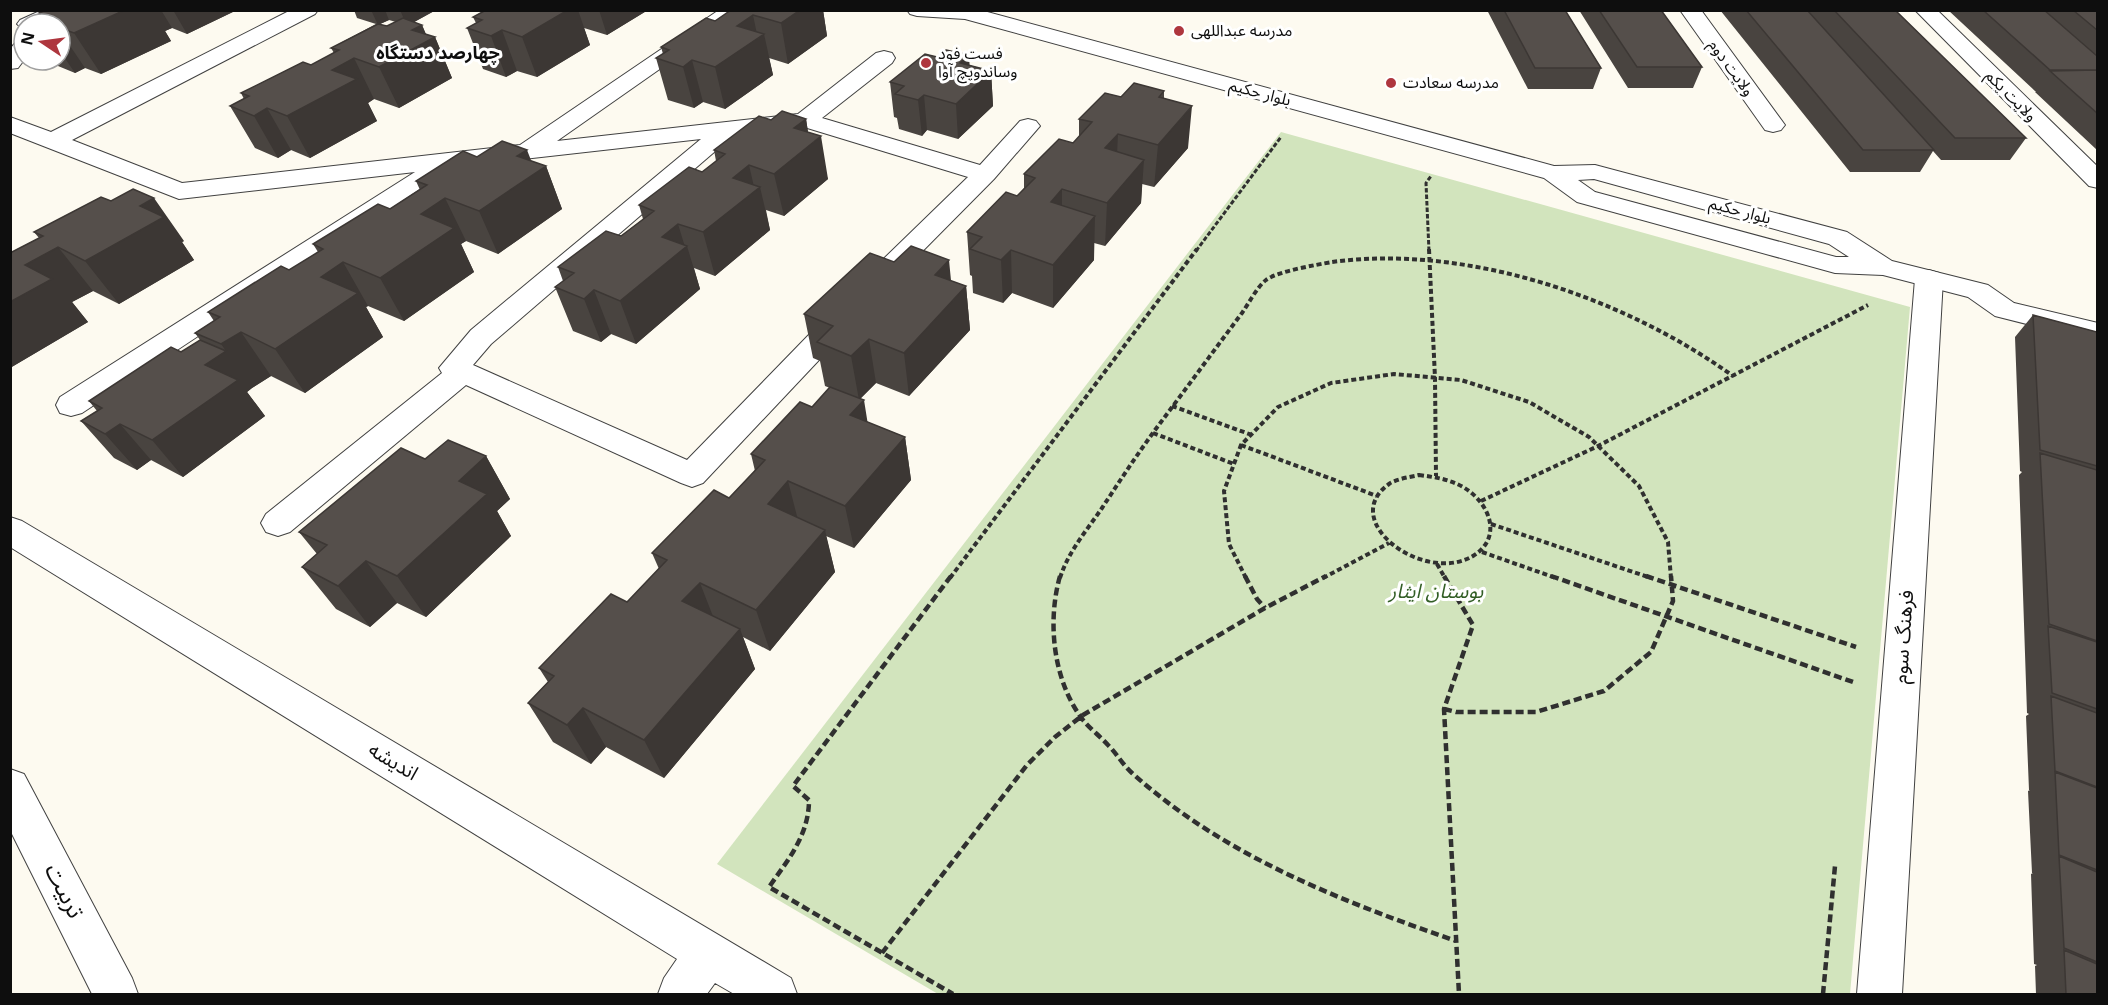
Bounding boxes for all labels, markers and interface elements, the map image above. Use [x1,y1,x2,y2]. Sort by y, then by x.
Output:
north arrow [12,12,72,72]
place label: مدرسه عبداللهی [1191,14,1293,48]
marker: مدرسه عبداللهی [1172,24,1186,38]
text: N [10,29,46,49]
street label: ولایت دوم [1698,32,1764,104]
district label: چهارصد دستگاه [376,34,500,72]
place label: فست فود وساندویچ آوا [938,37,1018,89]
marker: فست فود وساندویچ آوا [919,56,933,70]
street label: ولایت یکم [1976,61,2046,131]
place label: مدرسه سعادت [1403,66,1499,100]
street label: بلوار حکیم [1225,68,1295,118]
marker: مدرسه سعادت [1384,76,1398,90]
street label: بلوار حکیم [1705,186,1775,236]
park label: بوستان ایثار [1387,571,1484,613]
street label: فرهنگ سوم [1880,589,1928,685]
street label: اندیشه [359,730,427,794]
street label: تربیت [28,854,100,928]

